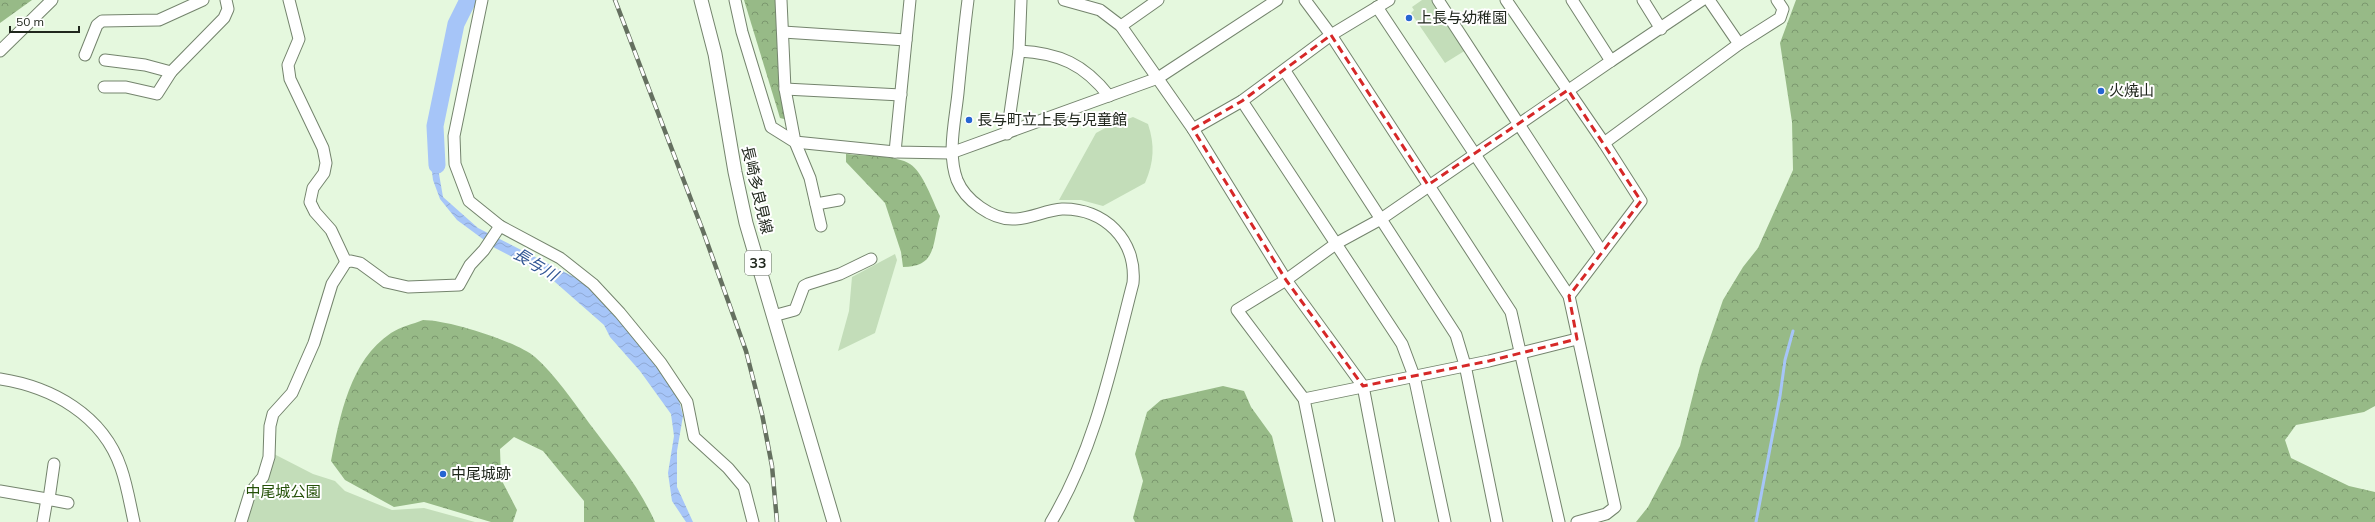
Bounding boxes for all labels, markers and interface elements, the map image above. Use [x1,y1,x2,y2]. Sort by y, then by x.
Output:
scale bar [10,8,79,34]
place label: 上長与幼稚園 [1417,8,1507,27]
marker: 上長与幼稚園 [1404,13,1414,23]
text: 50 m [16,14,44,29]
place label: 火焼山 [2109,81,2154,100]
marker: 火焼山 [2096,86,2106,96]
place label: 長与町立上長与児童館 [977,110,1127,129]
marker: 長与町立上長与児童館 [964,115,974,125]
street label: 長崎多良見線 [738,144,777,236]
water label: 長与川 [510,243,563,286]
road number: 33 [745,251,771,275]
place label: 中尾城跡 [451,464,511,483]
marker: 中尾城跡 [438,469,448,479]
park label: 中尾城公園 [245,482,321,501]

